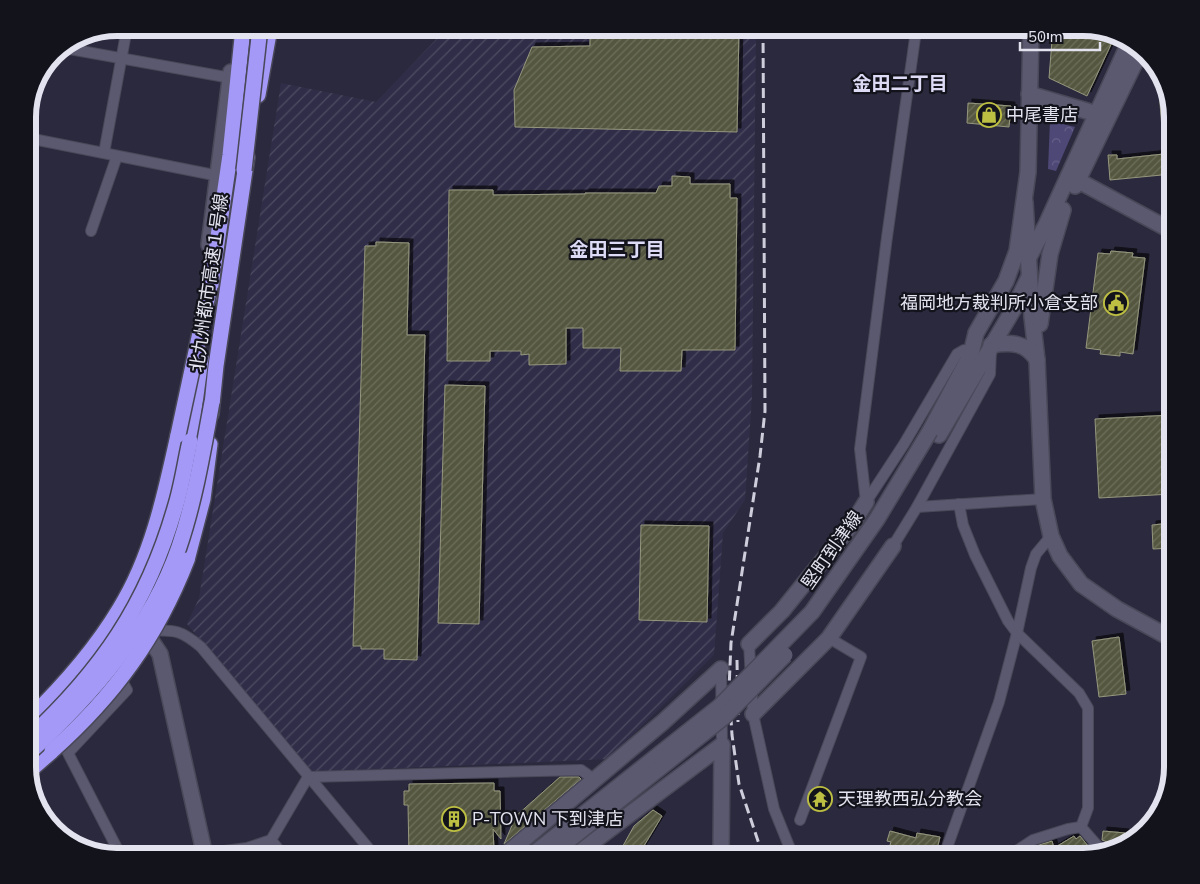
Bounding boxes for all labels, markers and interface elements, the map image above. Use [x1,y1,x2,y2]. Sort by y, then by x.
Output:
scale bar [1020,20,1100,52]
text: 50 m [1028,27,1063,47]
district label: 金田二丁目 [852,71,948,97]
shop icon: 中尾書店 [976,102,1002,128]
place label: 中尾書店 [1006,103,1078,127]
street label: 北九州都市高速１号線 [185,192,233,374]
district label: 金田三丁目 [569,237,665,263]
public building icon: 福岡地方裁判所小倉支部 [1103,290,1129,316]
place label: 福岡地方裁判所小倉支部 [900,291,1098,315]
street label: 堅町到津線 [796,506,868,594]
temple icon: 天理教西弘分教会 [807,786,833,812]
place label: 天理教西弘分教会 [838,787,982,811]
building icon: P-TOWN 下到津店 [441,806,467,832]
place label: P-TOWN 下到津店 [472,807,623,831]

